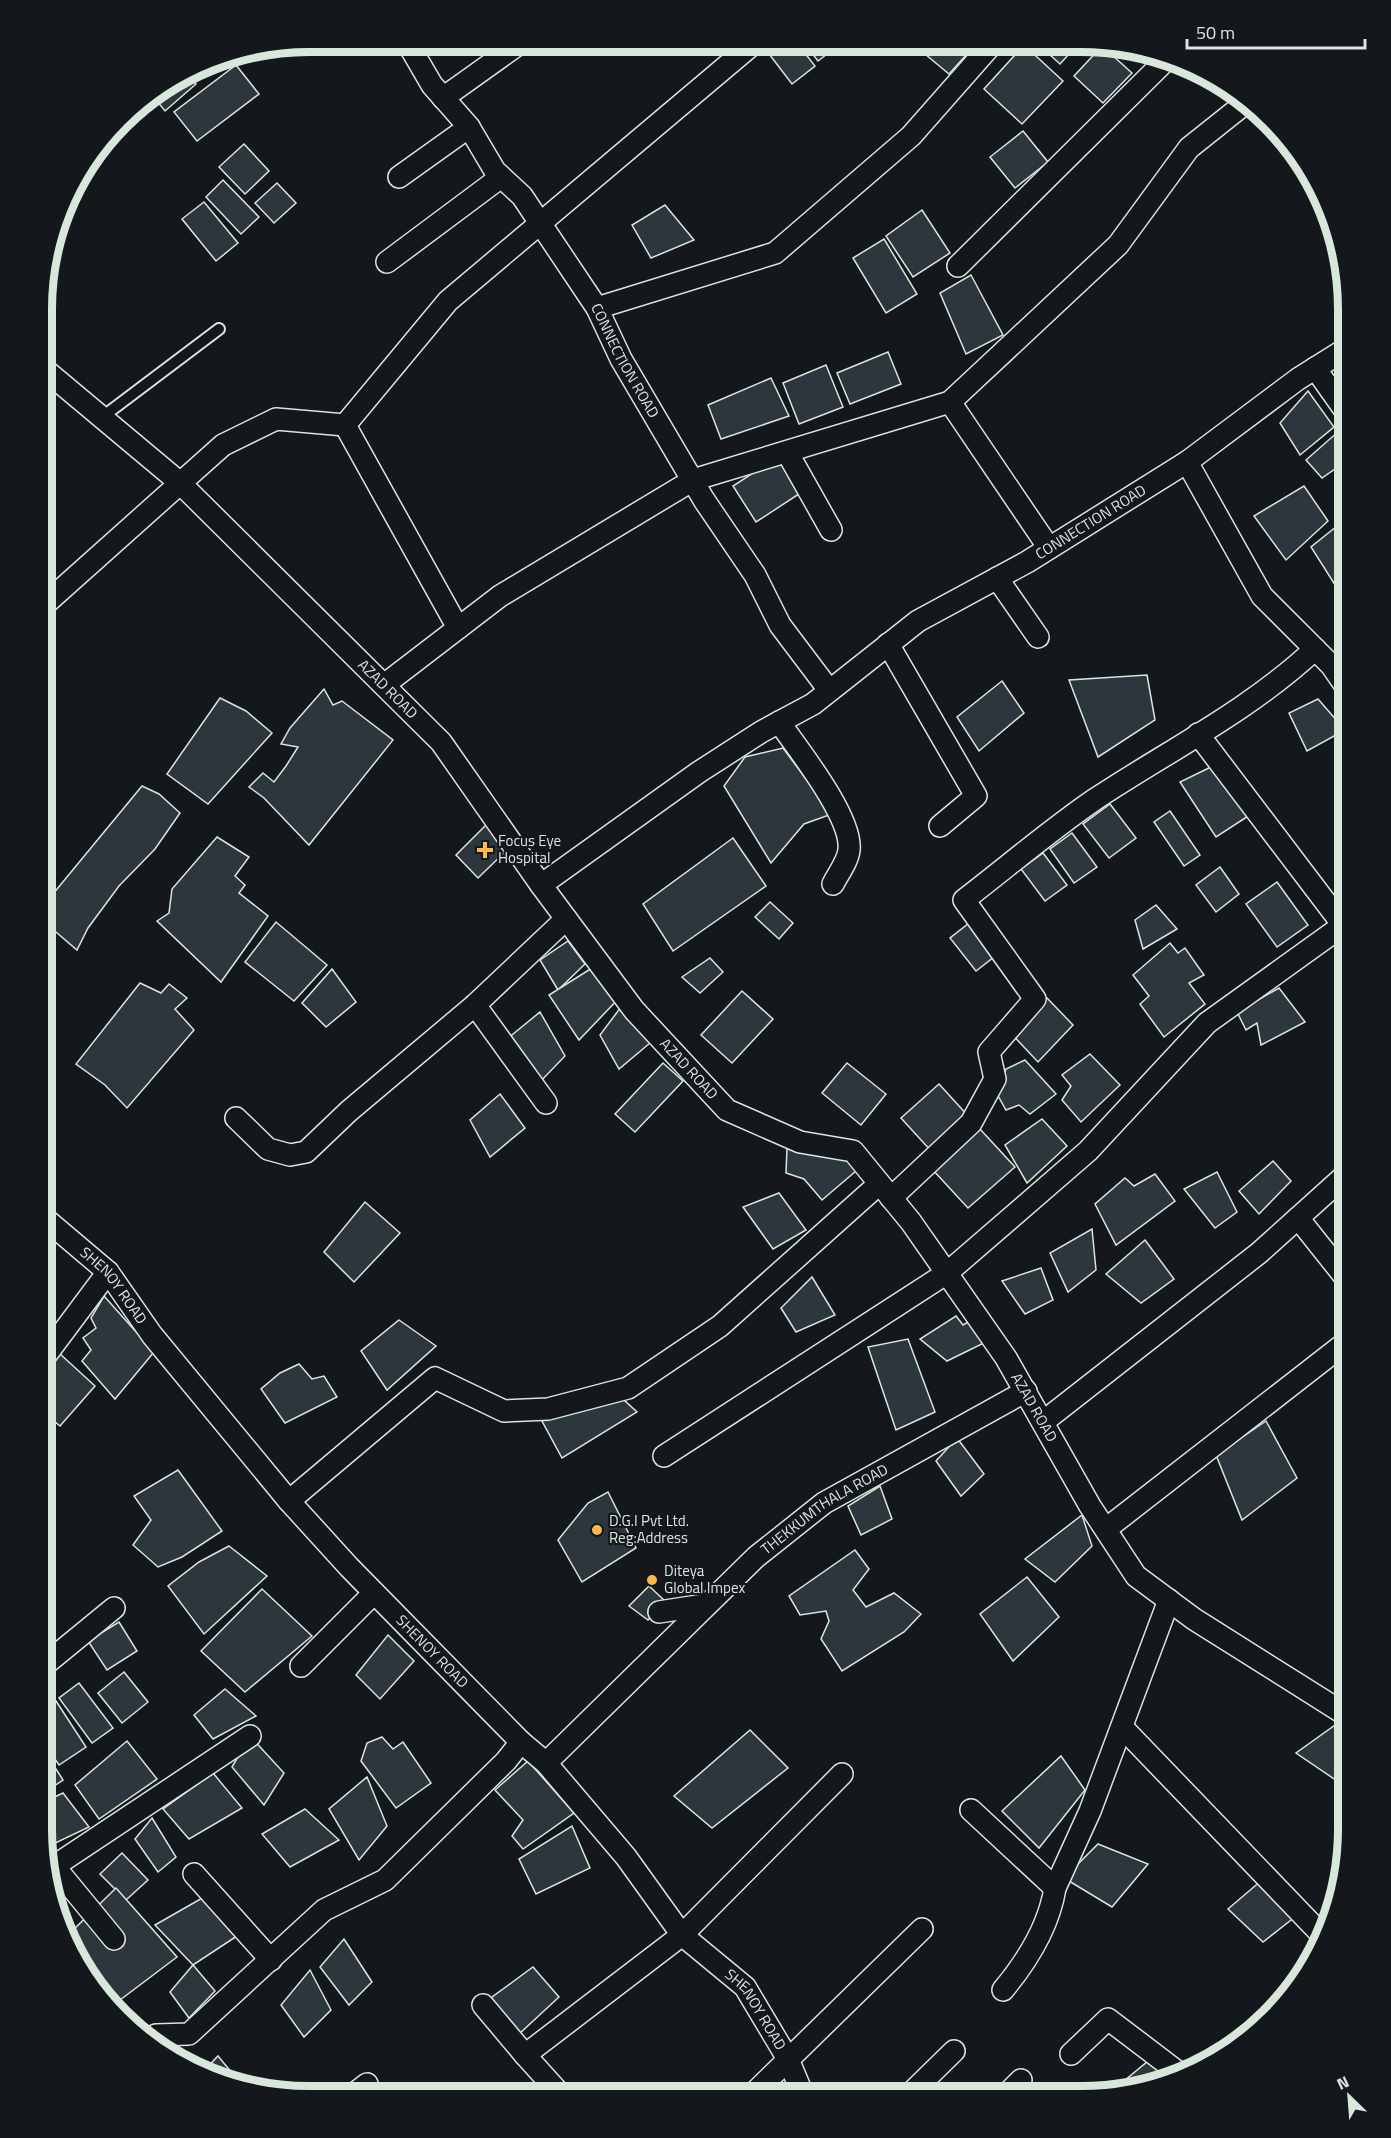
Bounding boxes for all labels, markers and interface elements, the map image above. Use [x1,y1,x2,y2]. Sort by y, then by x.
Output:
scale bar [1187,12,1366,50]
text: 50 m [1196,19,1235,46]
street label: CONNECTION ROAD [585,299,665,422]
street label: CONNECTION ROAD [1030,478,1150,565]
street label: AZAD ROAD [353,654,423,724]
place label: Focus Eye Hospital [498,829,561,869]
marker: Focus Eye Hospital [476,841,494,859]
street label: AZAD ROAD [655,1033,724,1105]
street label: SHENOY ROAD [75,1241,153,1329]
street label: AZAD ROAD [1006,1368,1063,1446]
street label: THEKKUMTHALA ROAD [756,1458,892,1560]
place label: D.G.I Pvt Ltd. Reg:Address [609,1509,689,1549]
marker: D.G.I Pvt Ltd. Reg:Address [590,1523,604,1537]
place label: Diteya Global Impex [664,1559,745,1599]
marker: Diteya Global Impex [645,1573,659,1587]
street label: SHENOY ROAD [391,1609,474,1693]
street label: SHENOY ROAD [720,1963,792,2054]
north arrow [1319,2066,1379,2126]
text: N [1333,2069,1353,2096]

